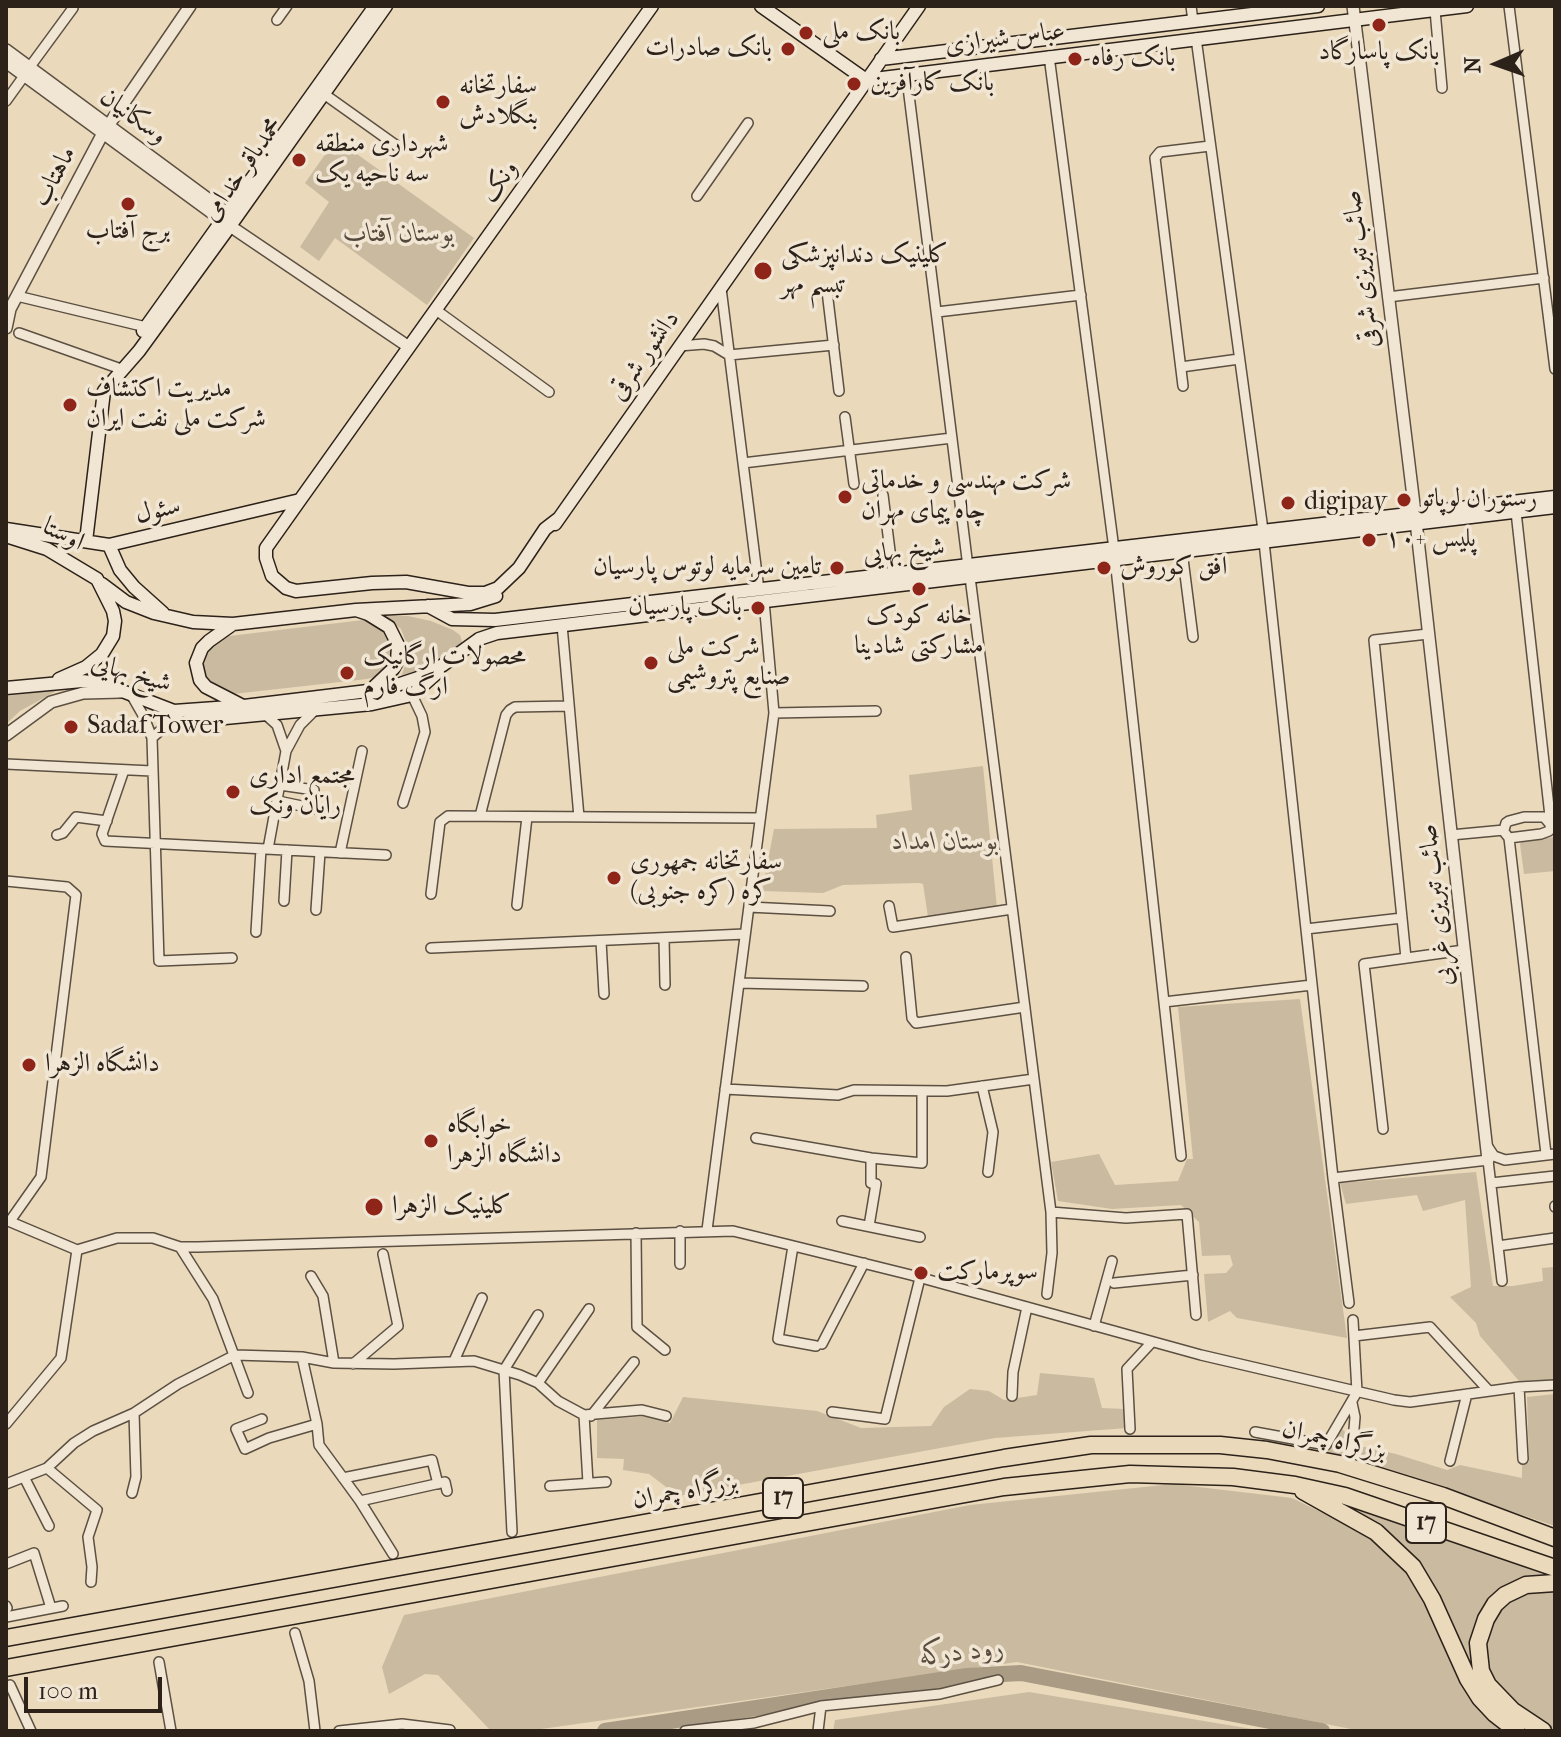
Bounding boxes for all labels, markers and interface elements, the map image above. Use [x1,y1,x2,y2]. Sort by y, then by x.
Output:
street label: عباس شیرازی [943,16,1067,62]
marker: بانک پاسارگاد [1370,16,1388,34]
place label: بانک ملی [822,17,900,49]
marker: بانک ملی [797,24,815,42]
north arrow [1457,24,1537,104]
place label: بانک صادرات [645,33,772,65]
place label: بانک پاسارگاد [1319,37,1439,69]
marker: بانک صادرات [779,40,797,58]
place label: بانک رفاه [1091,43,1175,75]
marker: بانک رفاه [1066,50,1084,68]
text: N [1460,56,1486,74]
place label: بانک کارآفرین [870,68,994,100]
place label: سفارتخانه بنگلادش [459,71,538,132]
marker: بانک کارآفرین [845,75,863,93]
street label: وسکانیان [93,82,173,152]
marker: سفارتخانه بنگلادش [434,93,452,111]
street label: محمدباقر خدامی [196,112,290,228]
place label: شهرداری منطقه سه ناحیه یک [315,129,448,190]
street label: ماهتاب [26,141,84,213]
marker: شهرداری منطقه سه ناحیه یک [290,151,308,169]
street label: ونک [474,155,526,209]
street label: صائب تبریزی شرقی [1337,188,1387,350]
marker: برج آفتاب [119,195,137,213]
place label: برج آفتاب [86,216,170,248]
park label: بوستان آفتاب [343,219,455,251]
place label: کلینیک دندانپزشکی تبسم مهر [781,240,948,302]
marker: کلینیک دندانپزشکی تبسم مهر [752,260,774,282]
street label: دانشور شرقی [603,305,687,407]
place label: مدیریت اکتشاف شرکت ملی نفت ایران [86,374,266,436]
marker: مدیریت اکتشاف شرکت ملی نفت ایران [61,396,79,414]
place label: شرکت مهندسی و خدماتی چاه پیمای مهران [861,466,1071,528]
place label: رستوران لوپاتو [1420,484,1537,516]
place label: digipay [1304,487,1387,519]
marker: شرکت مهندسی و خدماتی چاه پیمای مهران [836,488,854,506]
street label: سئول [132,491,184,531]
marker: رستوران لوپاتو [1395,491,1413,509]
marker: digipay [1279,494,1297,512]
street label: اوستا [37,511,89,559]
place label: پلیس +۱۰ [1385,524,1476,556]
marker: پلیس +۱۰ [1360,531,1378,549]
street label: شیخ بهایی [862,532,946,572]
place label: تامین سرمایه لوتوس پارسیان [593,552,821,584]
place label: افق کوروش [1120,552,1227,584]
marker: تامین سرمایه لوتوس پارسیان [828,559,846,577]
marker: افق کوروش [1095,559,1113,577]
marker: خانه کودک مشارکتی شادینا [910,580,928,598]
place label: بانک پارسیان [628,592,742,624]
marker: بانک پارسیان [749,599,767,617]
place label: خانه کودک مشارکتی شادینا [854,601,984,662]
place label: شرکت ملی صنایع پتروشیمی [667,632,791,694]
place label: محصولات ارگانیک ارگ فارم [363,642,526,704]
street label: شیخ بهایی [87,648,175,700]
marker: شرکت ملی صنایع پتروشیمی [642,654,660,672]
marker: محصولات ارگانیک ارگ فارم [338,664,356,682]
place label: Sadaf Tower [87,711,223,743]
marker: Sadaf Tower [62,718,80,736]
place label: مجتمع اداری رایان ونک [249,761,355,822]
marker: مجتمع اداری رایان ونک [224,783,242,801]
street label: صائب تبریزی غربی [1413,822,1461,988]
park label: بوستان امداد [892,827,998,859]
place label: سفارتخانه جمهوری کره (کره جنوبی) [630,847,782,908]
marker: سفارتخانه جمهوری کره (کره جنوبی) [605,869,623,887]
place label: دانشگاه الزهرا [45,1049,160,1081]
marker: دانشگاه الزهرا [20,1056,38,1074]
place label: خوابگاه دانشگاه الزهرا [447,1110,562,1172]
marker: خوابگاه دانشگاه الزهرا [422,1132,440,1150]
place label: کلینیک الزهرا [392,1191,511,1223]
marker: کلینیک الزهرا [363,1196,385,1218]
place label: سوپرمارکت [937,1257,1038,1289]
marker: سوپرمارکت [912,1264,930,1282]
street label: بزرگراه چمران [1279,1414,1389,1468]
street label: بزرگراه چمران [630,1467,740,1517]
road number: 17 [763,1478,803,1518]
road number: 17 [1406,1503,1446,1543]
water label: رود درکه [918,1632,1006,1674]
scale bar [28,1661,166,1711]
text: 100 m [38,1677,98,1705]

